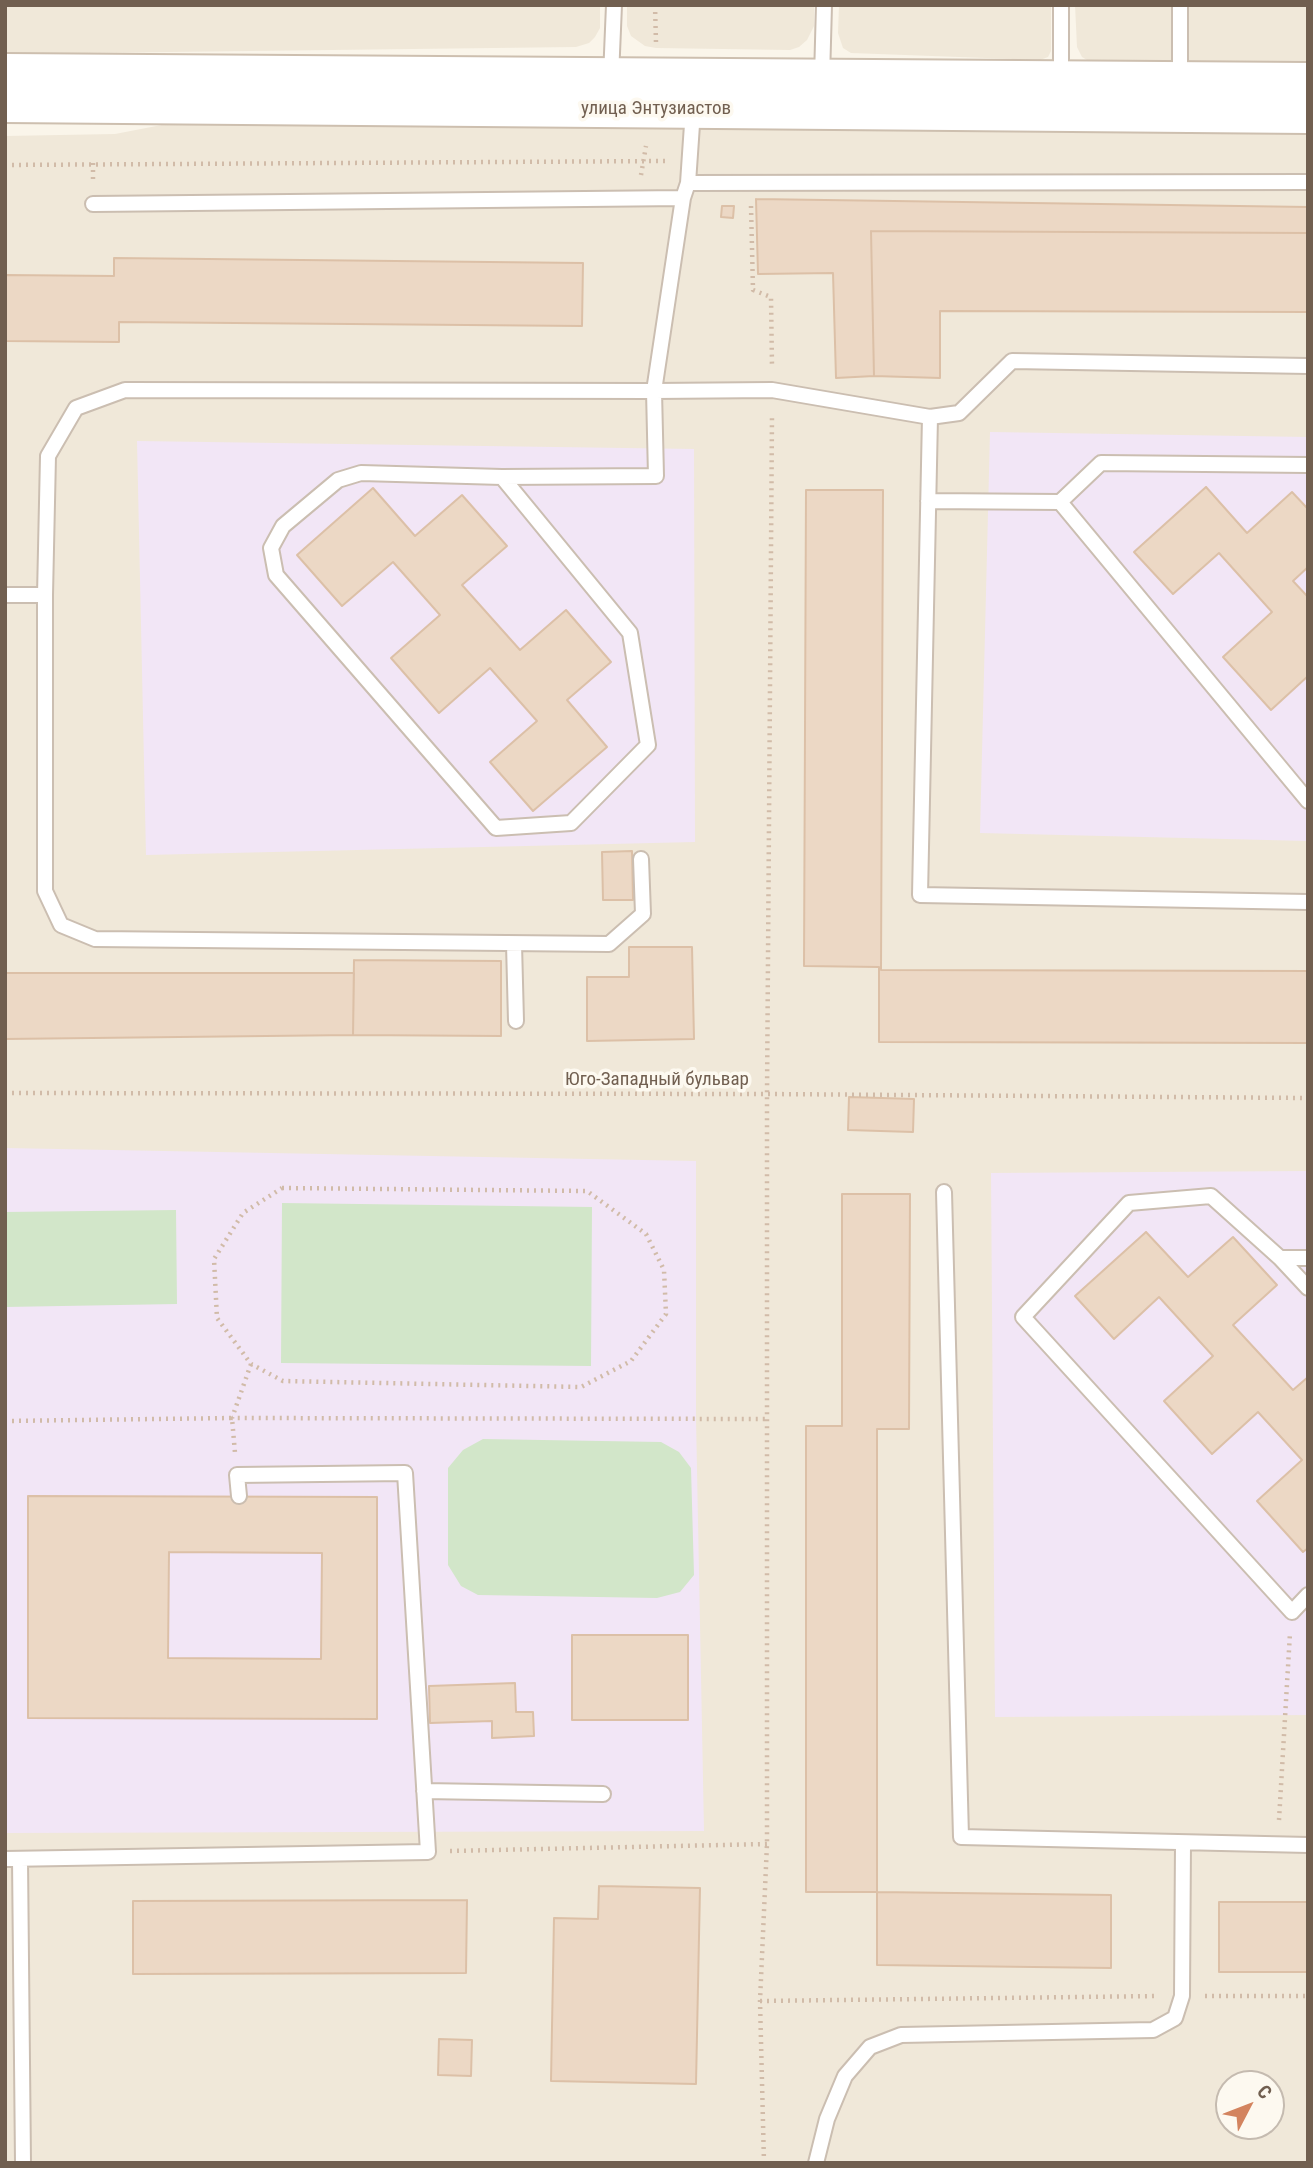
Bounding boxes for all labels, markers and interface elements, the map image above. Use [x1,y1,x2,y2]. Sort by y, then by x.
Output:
street label: улица Энтузиастов [581,98,731,120]
street label: Юго-Западный бульвар [565,1069,749,1091]
north arrow [1215,2070,1285,2140]
text: С [1252,2080,1277,2104]

